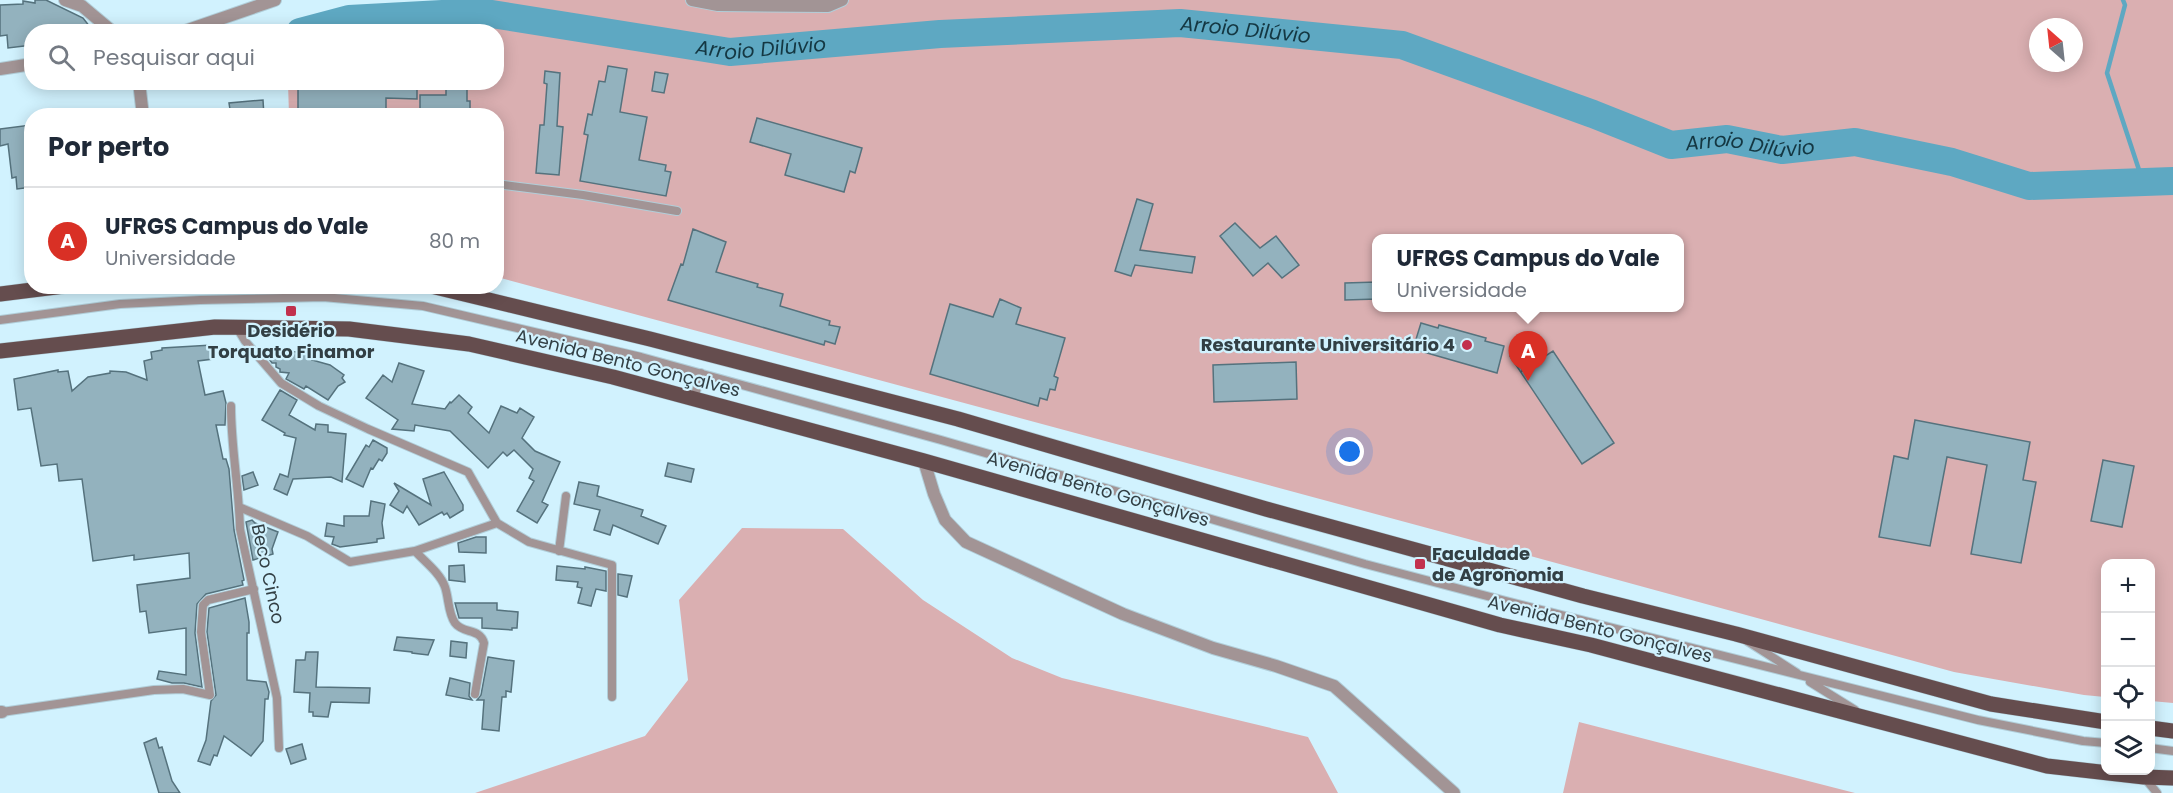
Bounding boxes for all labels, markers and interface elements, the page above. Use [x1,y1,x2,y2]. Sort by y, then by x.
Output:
water label: Arroio Dilúvio [1178,9,1312,50]
north arrow [2029,18,2083,72]
search box [24,24,504,90]
water label: Arroio Dilúvio [693,30,827,66]
icon: search [45,41,78,74]
text: Pesquisar aqui [93,42,255,73]
water label: Arroio Dilúvio [1683,125,1816,165]
text: Por perto [48,129,169,165]
text: UFRGS Campus do Vale [105,211,368,242]
text: A [60,227,75,255]
text: 80 m [429,227,480,255]
popup [1372,234,1684,312]
text: UFRGS Campus do Vale [1396,243,1660,274]
text: Universidade [105,244,236,272]
text: Universidade [1396,276,1527,304]
marker: Desidério Torquato Finamor [284,304,298,318]
place label: Desidério Torquato Finamor [208,318,375,364]
street label: Avenida Bento Gonçalves [513,323,743,403]
place label: Restaurante Universitário 4 [1201,332,1455,357]
pin: A [1508,332,1547,381]
marker: Restaurante Universitário 4 [1460,338,1474,352]
your location [1335,437,1364,466]
street label: Avenida Bento Gonçalves [984,445,1212,532]
street label: Beco Cinco [246,522,291,626]
place label: Faculdade de Agronomia [1432,541,1564,587]
marker: Faculdade de Agronomia [1413,557,1427,571]
map controls [2101,559,2155,775]
button: + [2101,559,2155,613]
street label: Avenida Bento Gonçalves [1485,589,1715,669]
button: − [2101,613,2155,667]
button: locate [2101,667,2155,721]
button: layers [2101,721,2155,775]

